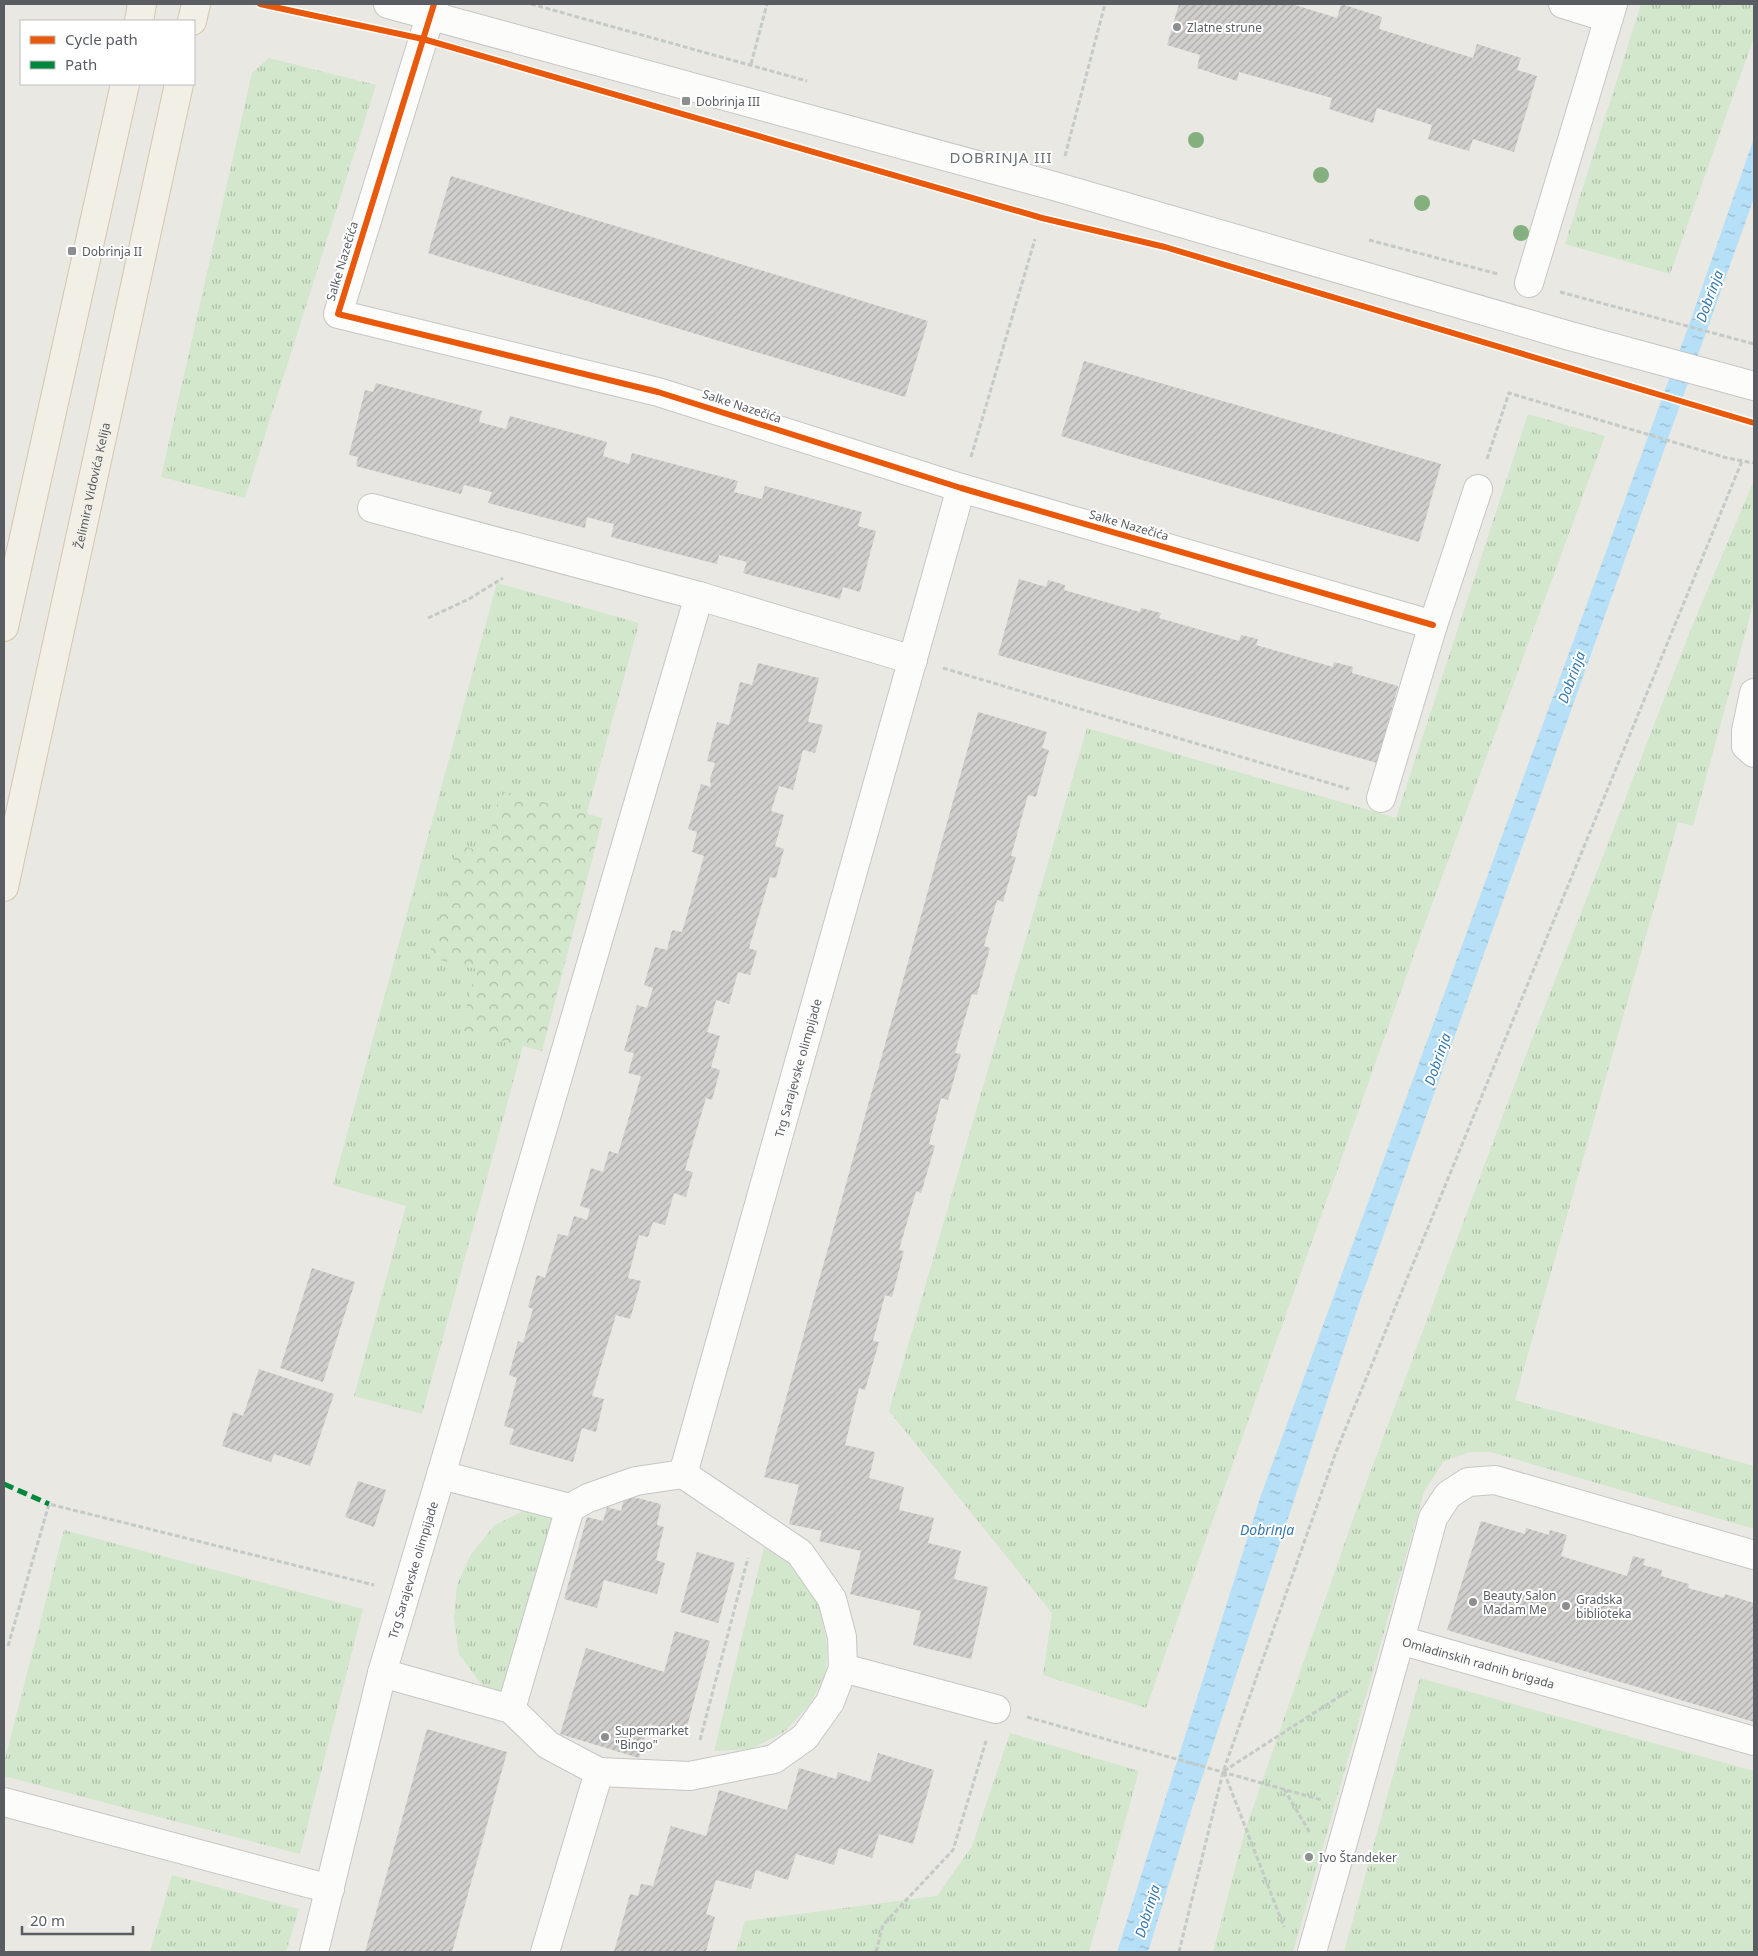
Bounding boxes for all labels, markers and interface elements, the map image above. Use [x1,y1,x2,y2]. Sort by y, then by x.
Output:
place label: Zlatne strune [1187,19,1262,36]
legend [20,20,195,85]
marker: Zlatne strune [1171,21,1183,33]
text: Cycle path [65,29,138,49]
text: Path [65,54,97,74]
place label: Dobrinja III [696,93,760,110]
marker: Dobrinja III [680,95,692,107]
district label: DOBRINJA III [949,147,1053,167]
street label: Salke Nazečića [322,219,362,303]
place label: Dobrinja II [82,243,142,260]
marker: Dobrinja II [66,245,78,257]
water label: Dobrinja [1691,267,1727,325]
street label: Salke Nazečića [700,385,784,427]
street label: Želimira Vidovića Kelija [70,421,114,550]
street label: Salke Nazečića [1087,505,1171,545]
water label: Dobrinja [1553,648,1589,706]
street label: Trg Sarajevske olimpijade [770,996,825,1139]
water label: Dobrinja [1419,1030,1455,1088]
street label: Trg Sarajevske olimpijade [384,1499,442,1641]
water label: Dobrinja [1240,1520,1294,1539]
place label: Beauty Salon Madam Me [1483,1587,1556,1618]
place label: Gradska biblioteka [1576,1591,1632,1622]
marker: Beauty Salon Madam Me [1467,1596,1479,1608]
marker: Gradska biblioteka [1560,1600,1572,1612]
street label: Omladinskih radnih brigada [1400,1633,1557,1692]
place label: Supermarket "Bingo" [615,1722,689,1753]
marker: Supermarket "Bingo" [599,1731,611,1743]
place label: Ivo Štandeker [1319,1849,1397,1866]
marker: Ivo Štandeker [1303,1851,1315,1863]
water label: Dobrinja [1130,1882,1164,1940]
scale bar [22,1904,134,1936]
text: 20 m [30,1910,65,1930]

